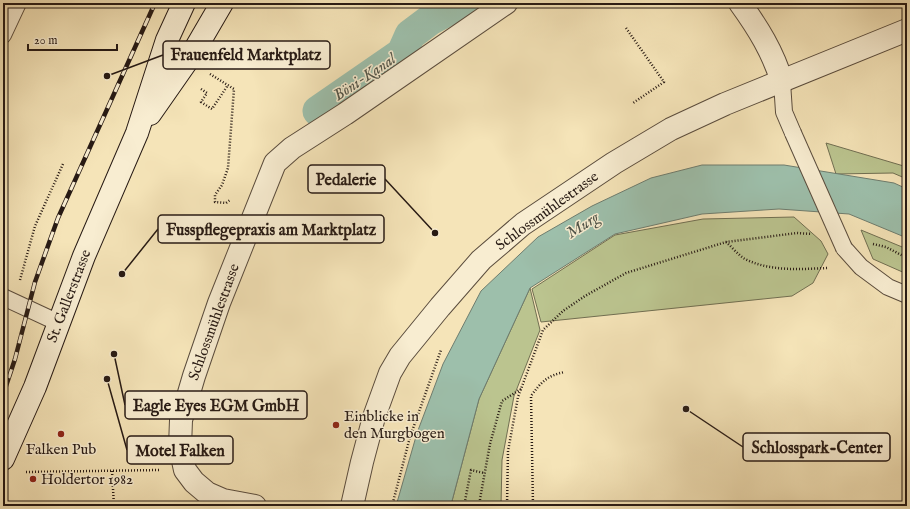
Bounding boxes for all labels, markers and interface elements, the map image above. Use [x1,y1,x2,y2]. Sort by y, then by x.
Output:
scale bar [28,26,117,52]
text: 20 m [34,33,57,48]
callout: Frauenfeld Marktplatz [163,41,330,69]
text: Frauenfeld Marktplatz [171,46,322,66]
water label: Böni-Kanal [330,49,401,106]
callout: Pedalerie [308,165,385,193]
street label: Schlossmühlestrasse [492,167,602,255]
text: Pedalerie [316,171,377,191]
water label: Murg [563,208,604,244]
callout: Fusspflegepraxis am Marktplatz [158,215,384,243]
text: Fusspflegepraxis am Marktplatz [166,221,377,241]
street label: St. Gallerstrasse [43,247,95,345]
street label: Schlossmühlestrasse [184,261,244,383]
callout: Eagle Eyes EGM GmbH [125,391,307,419]
text: Eagle Eyes EGM GmbH [133,397,299,417]
place label: Einblicke in den Murgbogen [344,407,445,443]
marker: Einblicke in den Murgbogen [331,420,341,430]
marker: Falken Pub [56,429,66,439]
callout: Schlosspark-Center [743,433,890,461]
callout: Motel Falken [127,436,233,464]
text: Schlosspark-Center [751,439,883,459]
place label: Falken Pub [26,440,96,459]
text: Motel Falken [135,442,225,462]
place label: Holdertor 1982 [41,470,133,489]
marker: Holdertor 1982 [28,474,38,484]

